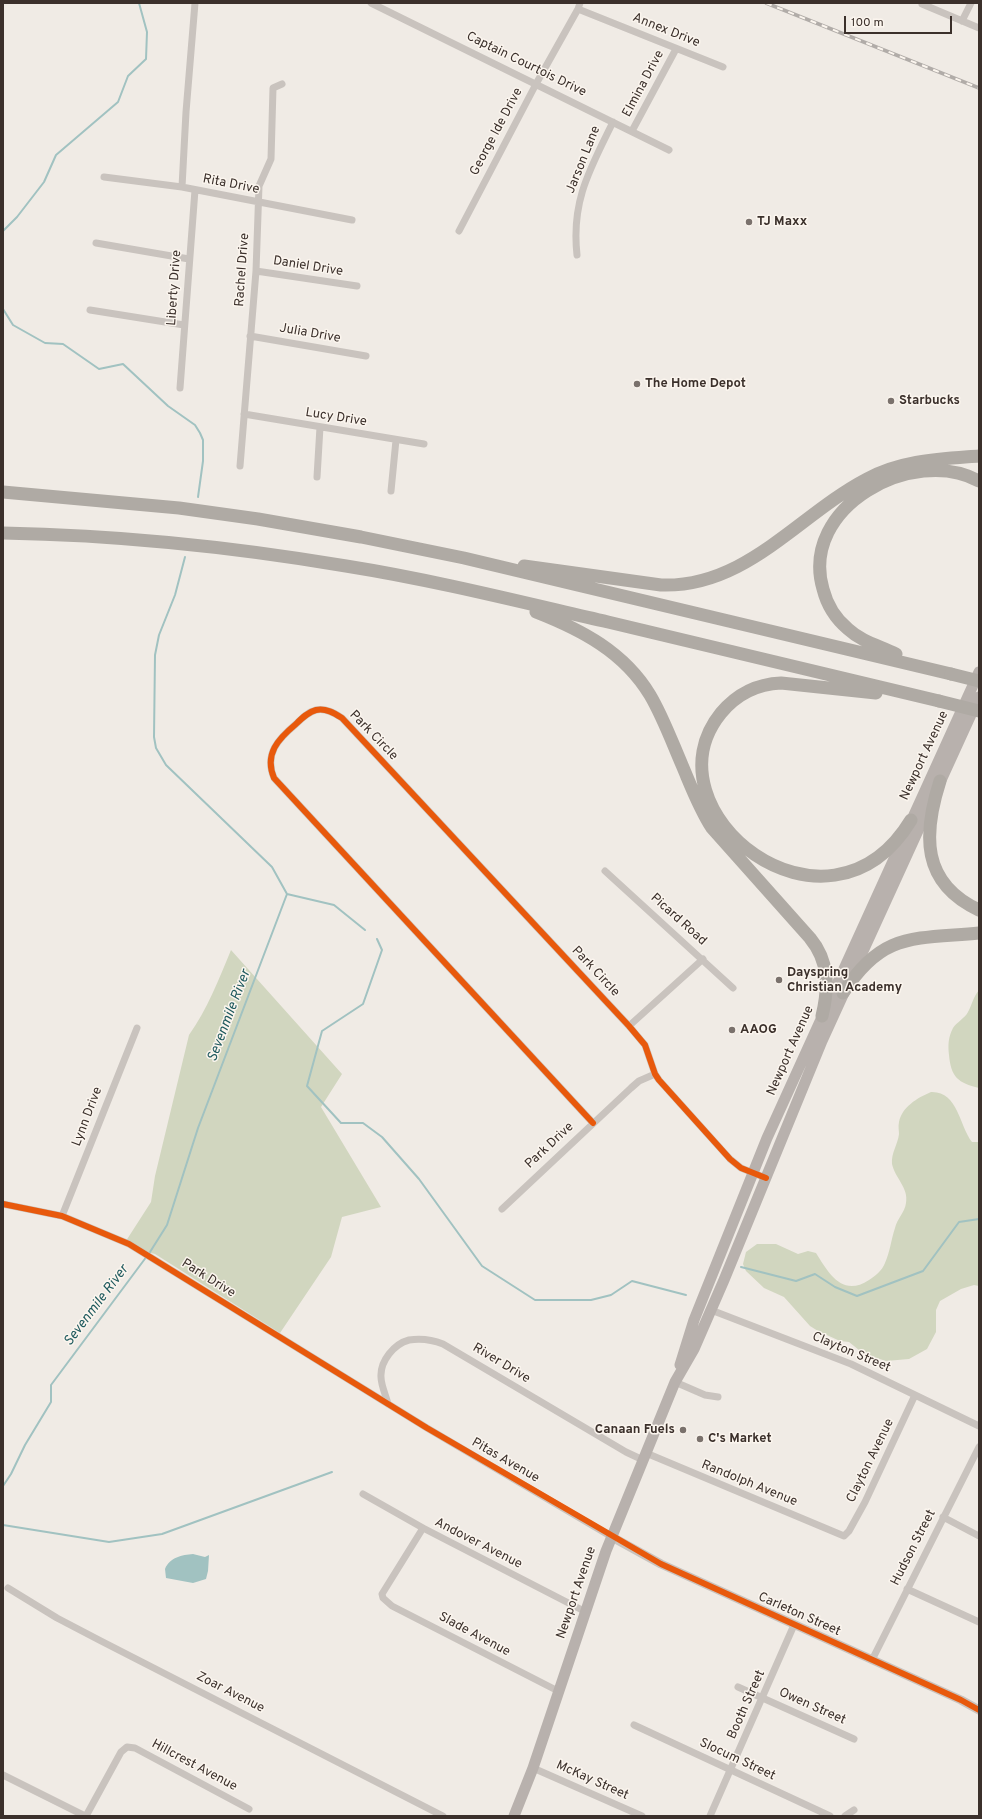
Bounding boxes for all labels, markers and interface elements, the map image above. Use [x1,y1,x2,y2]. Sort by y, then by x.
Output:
scale bar [846,8,954,34]
street label: Annex Drive [630,10,702,52]
text: 100 m [851,15,884,31]
street label: Captain Courtois Drive [463,29,589,101]
street label: Elmina Drive [620,48,668,120]
street label: George Ide Drive [467,85,527,179]
street label: Jarson Lane [563,124,605,196]
street label: Rita Drive [201,172,261,198]
place label: TJ Maxx [757,214,807,230]
marker: TJ Maxx [744,217,754,227]
street label: Rachel Drive [233,233,253,307]
street label: Liberty Drive [165,250,185,326]
street label: Daniel Drive [272,254,344,280]
street label: Julia Drive [278,321,342,347]
place label: The Home Depot [645,376,746,392]
marker: The Home Depot [632,379,642,389]
place label: Starbucks [899,393,960,409]
marker: Starbucks [886,396,896,406]
street label: Lucy Drive [304,405,368,431]
street label: Park Circle [345,708,401,764]
street label: Newport Avenue [897,709,953,803]
street label: Picard Road [647,891,709,949]
street label: Park Circle [568,944,622,1000]
place label: Dayspring Christian Academy [787,965,902,996]
water label: Sevenmile River [205,968,255,1064]
marker: Dayspring Christian Academy [774,975,784,985]
street label: Newport Avenue [764,1004,818,1098]
place label: AAOG [740,1022,777,1038]
marker: AAOG [727,1025,737,1035]
street label: Lynn Drive [70,1085,106,1149]
street label: Park Drive [522,1120,578,1172]
street label: Park Drive [178,1256,238,1302]
water label: Sevenmile River [61,1262,133,1350]
street label: Clayton Street [809,1329,893,1377]
street label: River Drive [469,1341,533,1387]
street label: Clayton Avenue [844,1416,898,1506]
place label: Canaan Fuels [595,1422,675,1438]
marker: Canaan Fuels [678,1425,688,1435]
place label: C's Market [708,1431,772,1447]
marker: C's Market [695,1434,705,1444]
street label: Pitas Avenue [468,1435,542,1487]
street label: Randolph Avenue [699,1458,799,1510]
street label: Hudson Street [888,1507,940,1589]
street label: Andover Avenue [432,1515,524,1573]
street label: Newport Avenue [554,1545,600,1641]
street label: Carleton Street [755,1590,843,1640]
street label: Slade Avenue [435,1610,513,1660]
street label: Booth Street [725,1668,769,1742]
street label: Zoar Avenue [193,1669,267,1717]
street label: Owen Street [776,1685,848,1729]
street label: Slocum Street [696,1736,778,1784]
street label: Hillcrest Avenue [149,1737,239,1795]
street label: McKay Street [553,1758,631,1804]

